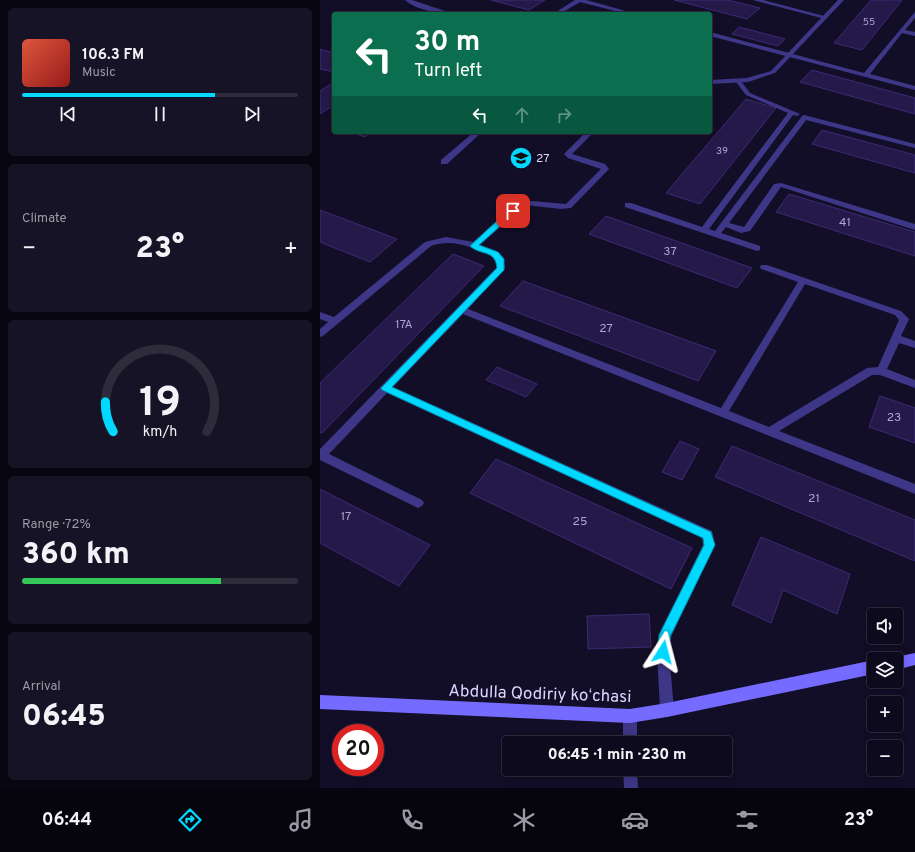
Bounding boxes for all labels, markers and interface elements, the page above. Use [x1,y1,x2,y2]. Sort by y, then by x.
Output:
house number: 55 [863,16,875,29]
text: 30 m [414,25,480,61]
icon: left [348,28,400,80]
text: 106.3 FM [82,46,144,65]
text: Turn left [414,60,482,83]
text: Music [82,65,116,81]
icon: previous [57,103,79,125]
icon: pause [149,103,171,125]
icon: next [241,103,263,125]
icon: left [469,104,491,126]
icon: ahead [511,104,533,126]
icon: right [553,104,575,126]
school or university icon: 27 [508,145,534,171]
house number: 39 [716,145,728,158]
place label: 27 [536,151,550,167]
pin [496,194,530,228]
icon: arrive [502,200,524,222]
text: Climate [22,211,67,227]
house number: 41 [839,215,851,231]
text: 23° [136,231,184,268]
text: − [22,236,36,263]
text: + [284,236,298,263]
house number: 37 [663,244,677,260]
house number: 17А [395,317,413,333]
house number: 27 [599,321,613,337]
text: 19 [139,378,181,431]
house number: 23 [887,410,901,426]
text: km/h [143,423,177,441]
house number: 21 [808,491,820,507]
house number: 17 [341,509,351,525]
house number: 25 [573,514,587,530]
text: Range · 72% [22,517,91,533]
text: 360 km [22,537,130,574]
map controls [867,608,903,776]
button: sound [867,608,903,644]
position arrow [642,631,684,673]
button: layers [867,652,903,688]
text: Arrival [22,679,61,695]
street label: Abdulla Qodiriy koʻchasi [448,681,632,709]
button: + [867,696,903,732]
text: 06:45 [22,699,106,736]
speed limit sign: 20 [332,724,384,776]
button: − [867,740,903,776]
text: 06:45 · 1 min · 230 m [548,746,686,765]
icon: directions [176,806,204,834]
icon: music [287,806,315,834]
icon: phone [398,806,426,834]
icon: climate [510,806,538,834]
icon: car [621,806,649,834]
icon: filters [733,806,761,834]
text: 06:44 [42,809,92,832]
text: 23° [844,809,873,832]

